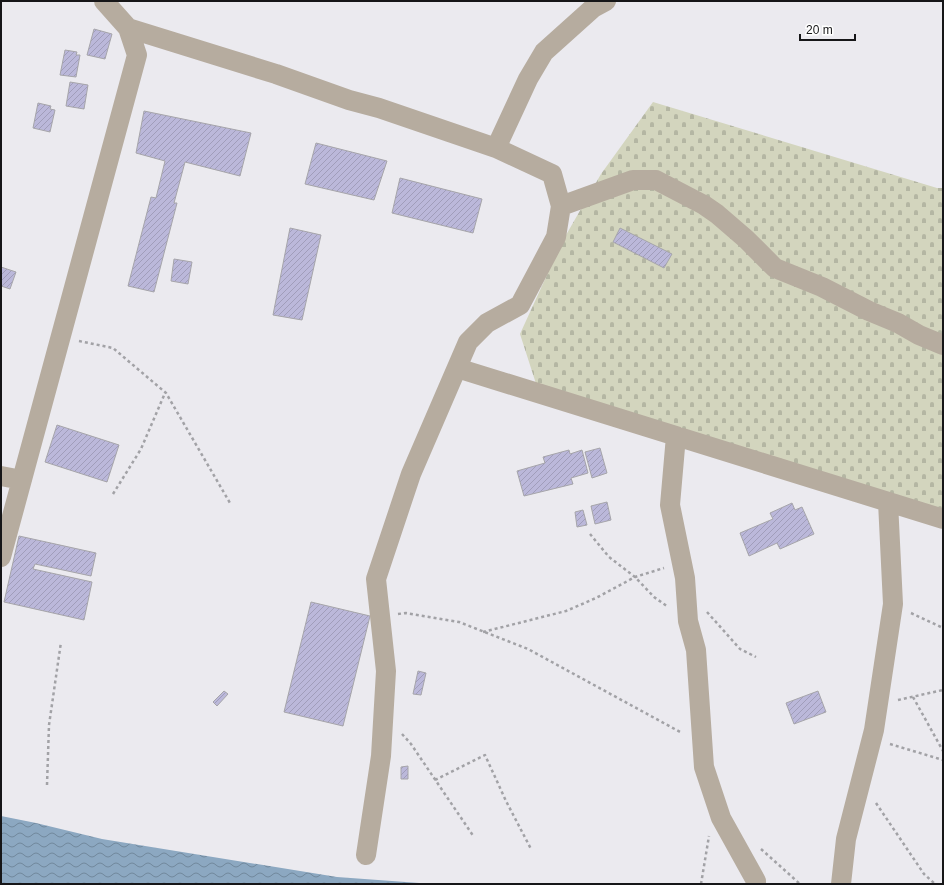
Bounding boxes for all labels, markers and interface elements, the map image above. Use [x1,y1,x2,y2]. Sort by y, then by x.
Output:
scale bar [800,16,855,42]
text: 20 m [806,23,833,37]

